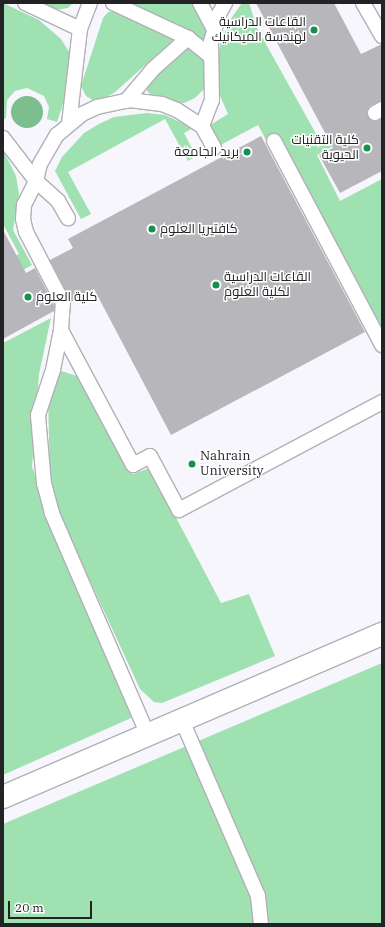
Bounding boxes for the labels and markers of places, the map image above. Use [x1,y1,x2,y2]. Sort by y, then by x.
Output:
place label: القاعات الدراسية لهندسة الميكانيك [212,15,306,46]
marker: القاعات الدراسية لهندسة الميكانيك [309,25,319,35]
place label: كلية التقنيات الحيوية [292,133,359,164]
marker: كلية التقنيات الحيوية [362,143,372,153]
place label: بريد الجامعة [174,144,239,160]
marker: بريد الجامعة [242,147,252,157]
place label: كافتيريا العلوم [160,221,238,237]
marker: كافتيريا العلوم [147,224,157,234]
place label: القاعات الدراسية لكلية العلوم [224,270,311,301]
marker: القاعات الدراسية لكلية العلوم [211,280,221,290]
place label: كلية العلوم [36,289,97,305]
marker: كلية العلوم [23,292,33,302]
place label: Nahrain University [200,449,263,480]
marker: Nahrain University [187,459,197,469]

